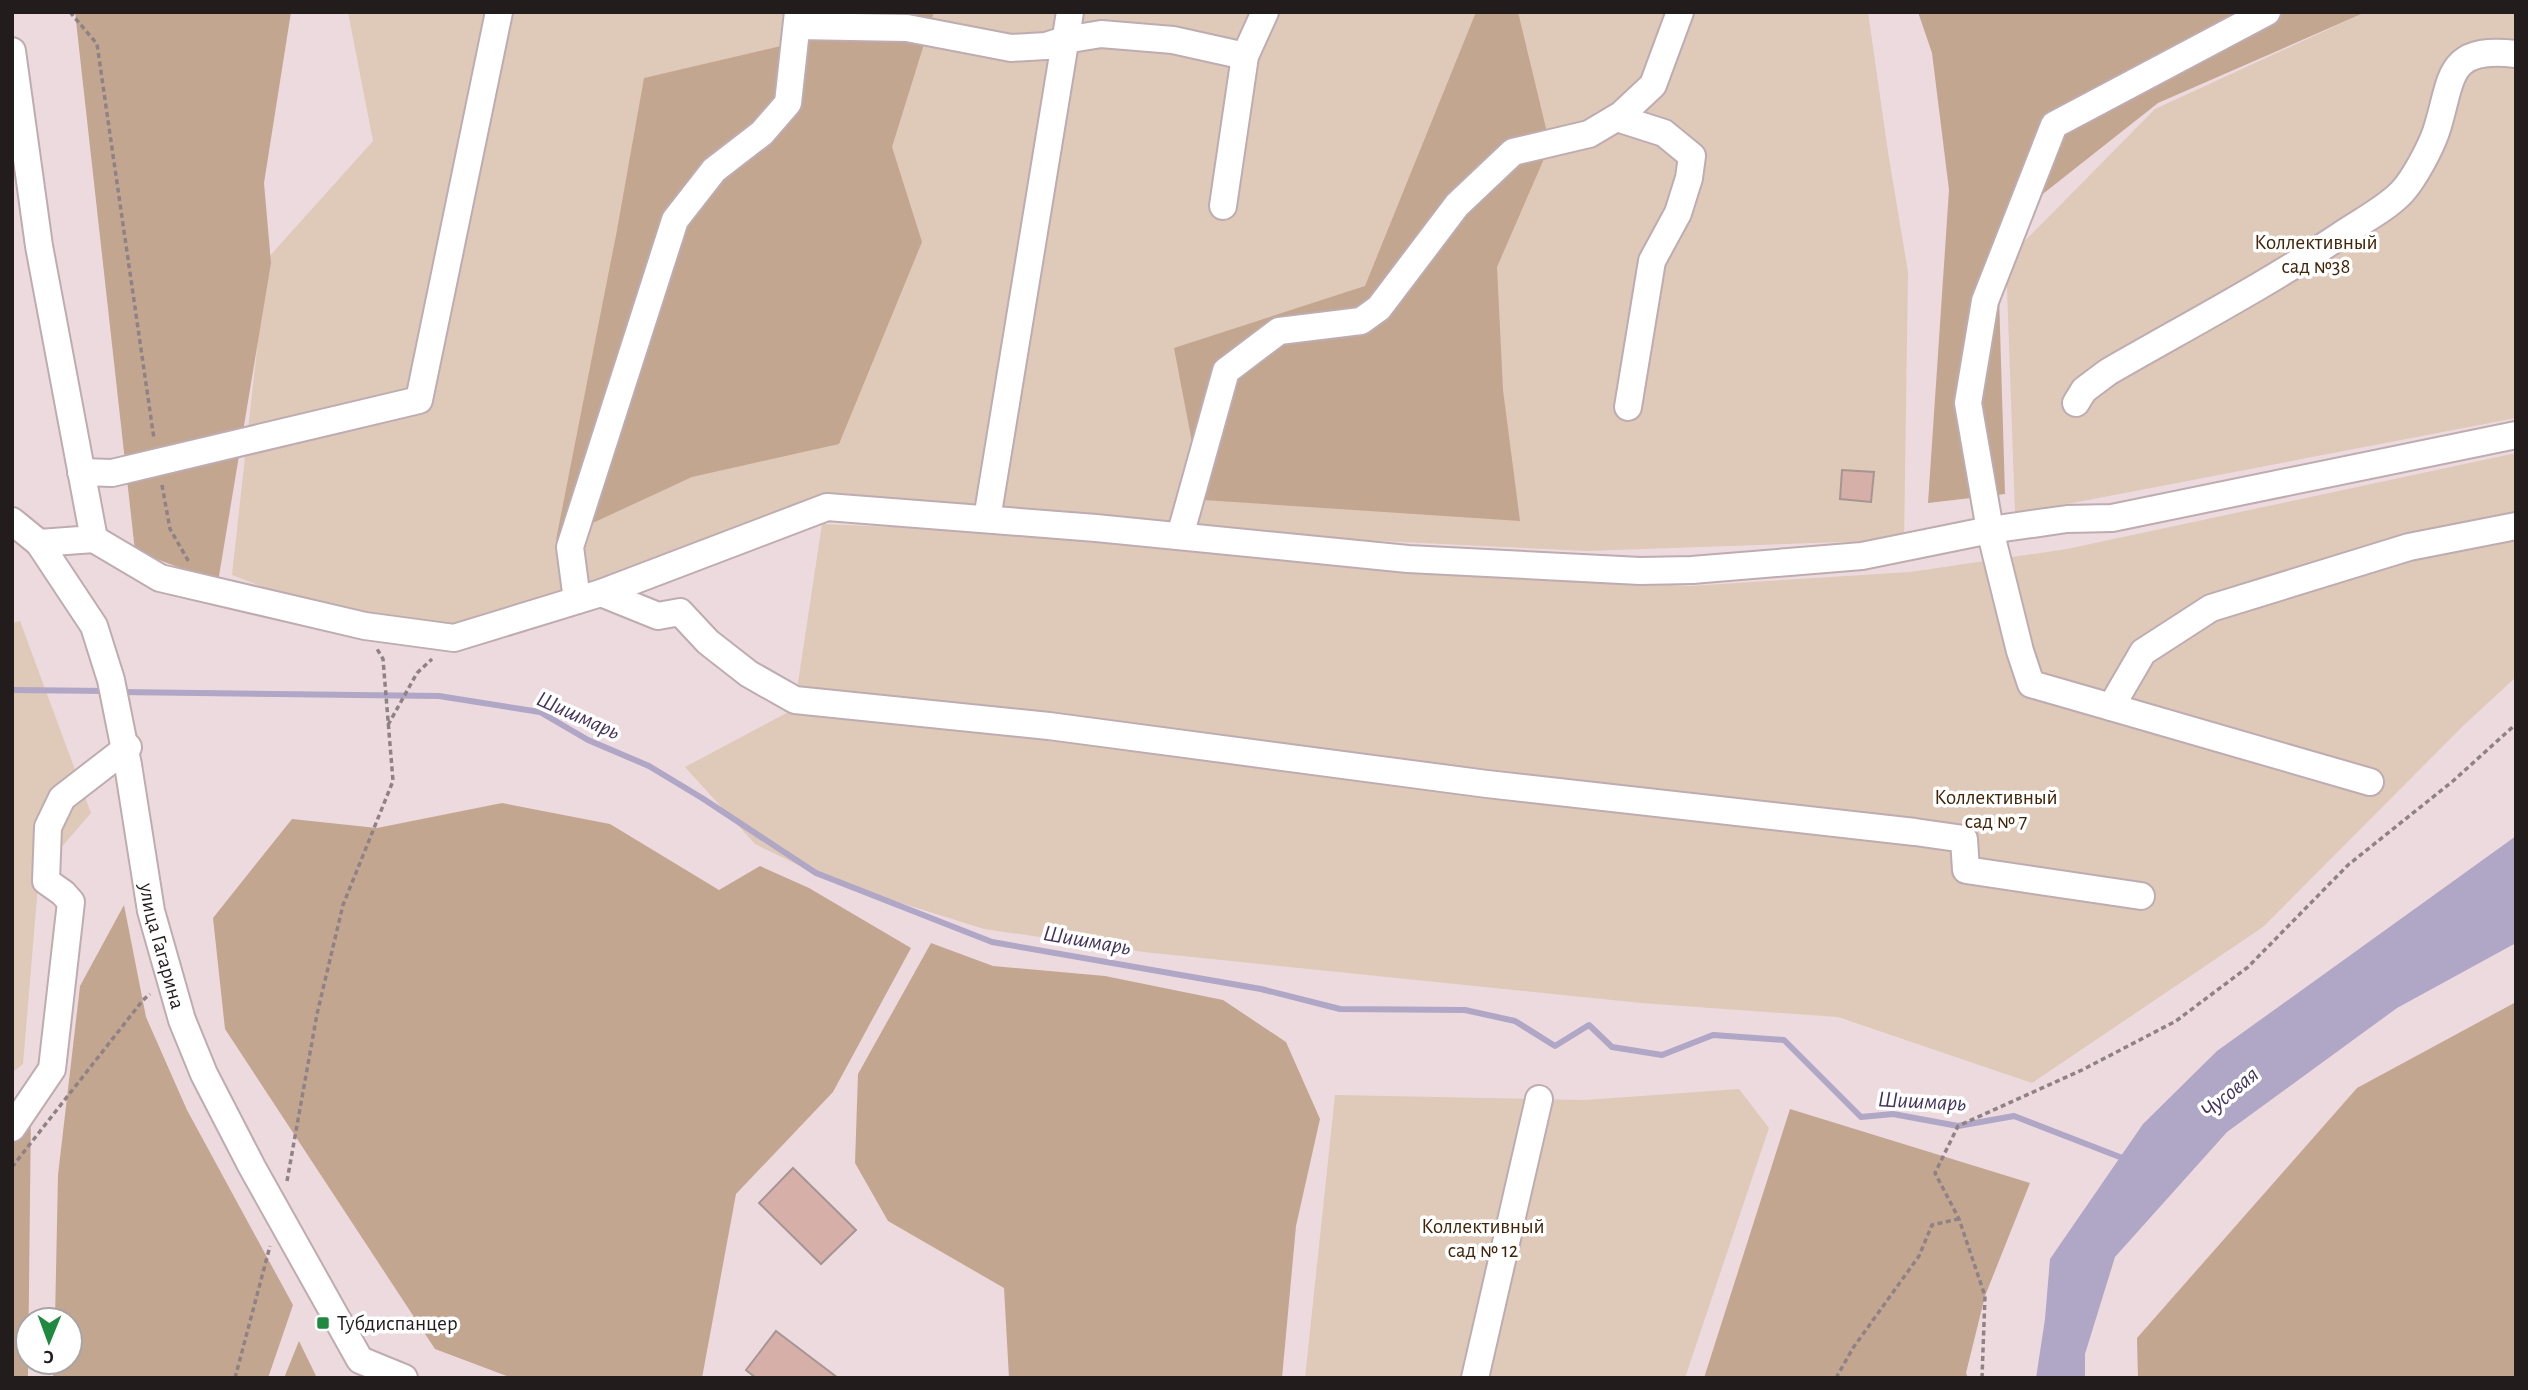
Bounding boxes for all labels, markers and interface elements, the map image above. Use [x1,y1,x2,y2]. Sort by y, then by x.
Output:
park label: Коллективный сад №38 [2254,232,2378,277]
water label: Шишмарь [533,687,623,745]
park label: Коллективный сад № 7 [1934,787,2058,832]
street label: улица Гагарина [136,881,189,1012]
water label: Шишмарь [1041,922,1133,960]
water label: Чусовая [2197,1063,2263,1123]
water label: Шишмарь [1877,1088,1967,1116]
park label: Коллективный сад № 12 [1421,1216,1545,1261]
north arrow [14,1306,84,1376]
place label: Тубдиспанцер [337,1313,458,1334]
marker: Тубдиспанцер [315,1315,331,1331]
text: С [43,1347,54,1366]

